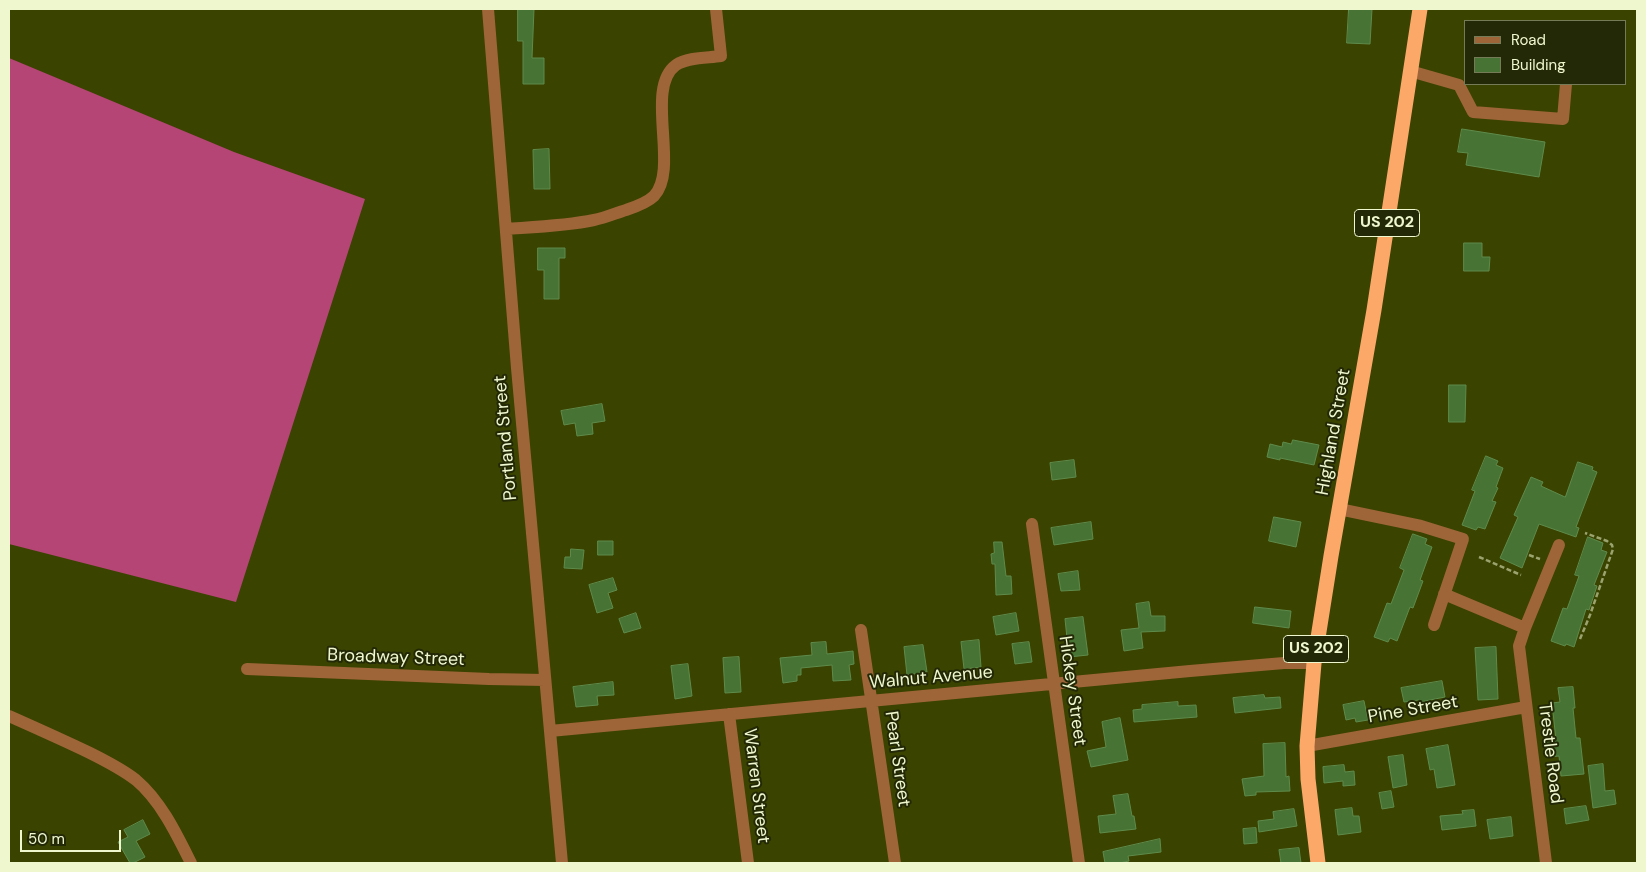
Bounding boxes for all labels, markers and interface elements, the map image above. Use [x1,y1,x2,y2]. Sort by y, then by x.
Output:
legend [1464,20,1626,85]
text: Road [1511,30,1546,50]
text: Building [1511,55,1566,75]
road number: US 202 [1354,210,1420,237]
street label: Highland Street [1312,367,1356,497]
street label: Portland Street [490,375,522,501]
street label: Hickey Street [1054,635,1090,747]
road number: US 202 [1284,636,1348,662]
street label: Broadway Street [327,645,465,671]
street label: Walnut Avenue [868,662,994,694]
street label: Pine Street [1366,691,1460,729]
street label: Trestle Road [1533,701,1567,805]
street label: Pearl Street [880,710,914,808]
street label: Warren Street [738,727,774,845]
scale bar [22,820,124,852]
text: 50 m [28,829,65,849]

